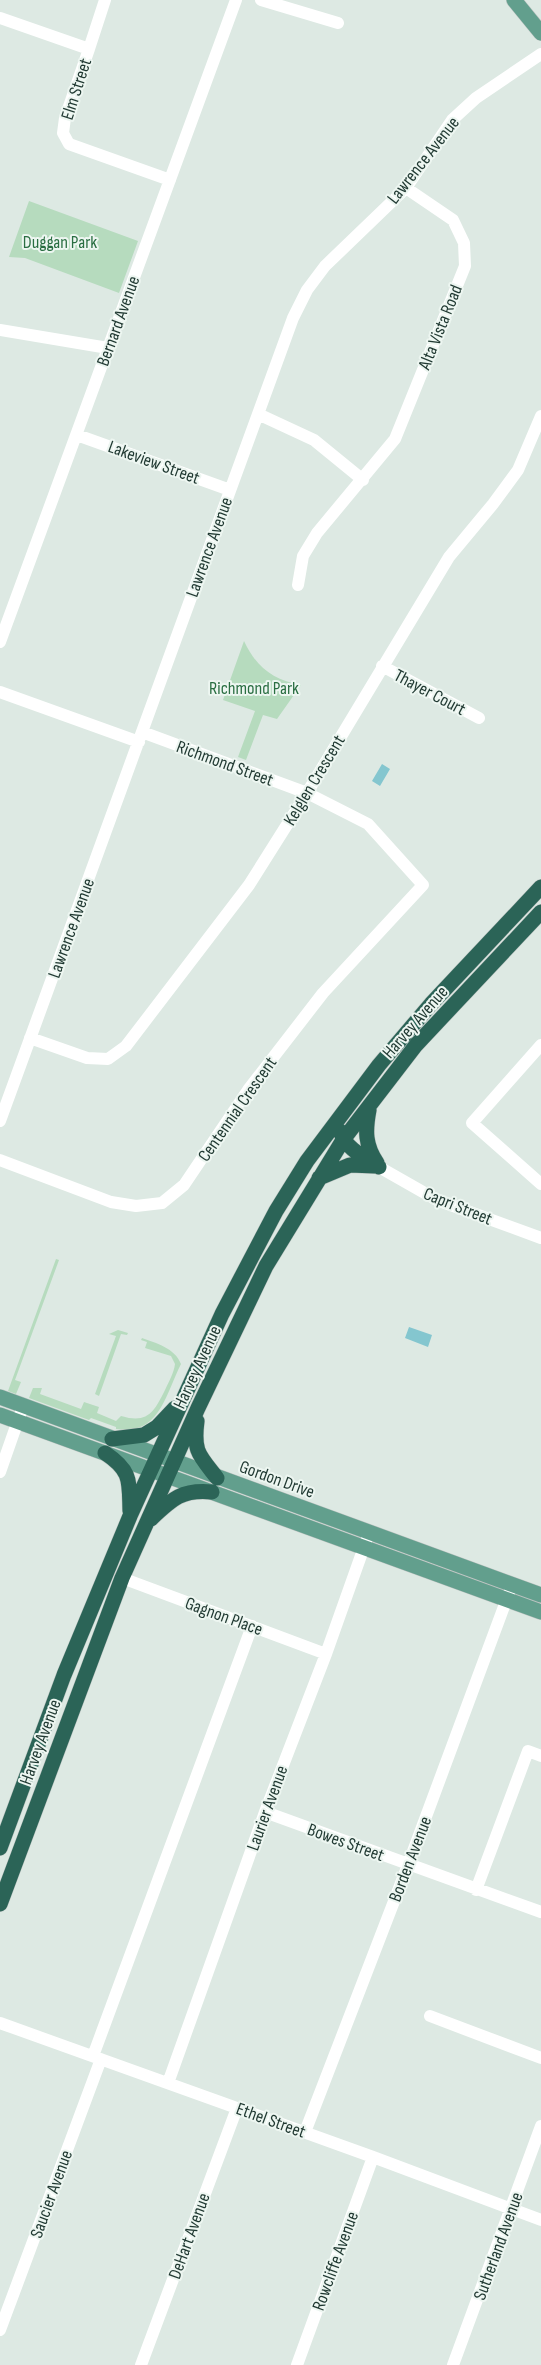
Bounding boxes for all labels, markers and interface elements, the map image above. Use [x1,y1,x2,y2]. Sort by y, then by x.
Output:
street label: Elm Street [57,55,96,122]
street label: Lawrence Avenue [383,113,464,208]
park label: Duggan Park [23,232,97,253]
street label: Bernard Avenue [92,273,144,369]
street label: Alta Vista Road [414,282,467,374]
street label: Lakeview Street [105,436,203,489]
street label: Lawrence Avenue [182,494,237,600]
street label: Thayer Court [390,665,470,720]
park label: Richmond Park [209,678,299,699]
street label: Kelglen Crescent [279,731,350,829]
street label: Richmond Street [173,736,277,791]
street label: Lawrence Avenue [44,875,99,981]
street label: Harvey Avenue [378,982,453,1063]
street label: Centennial Crescent [194,1052,282,1166]
street label: Capri Street [420,1183,496,1230]
street label: Harvey Avenue [169,1322,226,1412]
street label: Gordon Drive [236,1456,317,1503]
street label: Gagnon Place [182,1593,265,1640]
street label: Harvey Avenue [15,1697,66,1788]
street label: Laurier Avenue [242,1763,293,1854]
street label: Borden Avenue [385,1814,436,1905]
street label: Bowes Street [305,1819,387,1866]
street label: Ethel Street [233,2098,309,2143]
street label: Saucier Avenue [26,2147,77,2241]
street label: Sutherland Avenue [469,2189,528,2303]
street label: DeHart Avenue [164,2190,215,2282]
street label: Rowcliffe Avenue [308,2209,363,2314]

